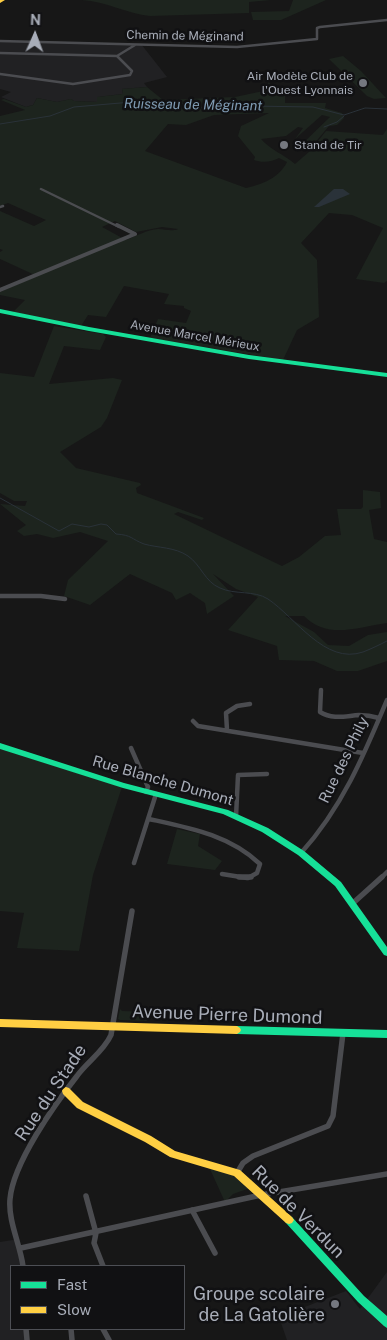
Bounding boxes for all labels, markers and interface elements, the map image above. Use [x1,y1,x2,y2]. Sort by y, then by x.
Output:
north arrow [10,10,60,60]
text: N [30,12,41,28]
street label: Chemin de Méginand [126,28,244,44]
place label: Air Modèle Club de l'Ouest Lyonnais [247,69,353,97]
marker: Air Modèle Club de l'Ouest Lyonnais [357,77,369,89]
water label: Ruisseau de Méginant [124,95,262,115]
place label: Stand de Tir [294,138,362,152]
marker: Stand de Tir [278,139,290,151]
street label: Avenue Marcel Mérieux [129,318,261,354]
street label: Rue des Phily [315,714,373,806]
street label: Rue Blanche Dumont [90,752,236,810]
street label: Avenue Pierre Dumond [131,1001,323,1029]
street label: Rue du Stade [11,1040,91,1146]
street label: Rue de Verdun [247,1161,349,1263]
legend [10,1265,185,1330]
text: Fast [57,1276,87,1293]
place label: Groupe scolaire de La Gatolière [193,1283,325,1326]
marker: Groupe scolaire de La Gatolière [329,1298,341,1310]
text: Slow [57,1301,91,1318]

